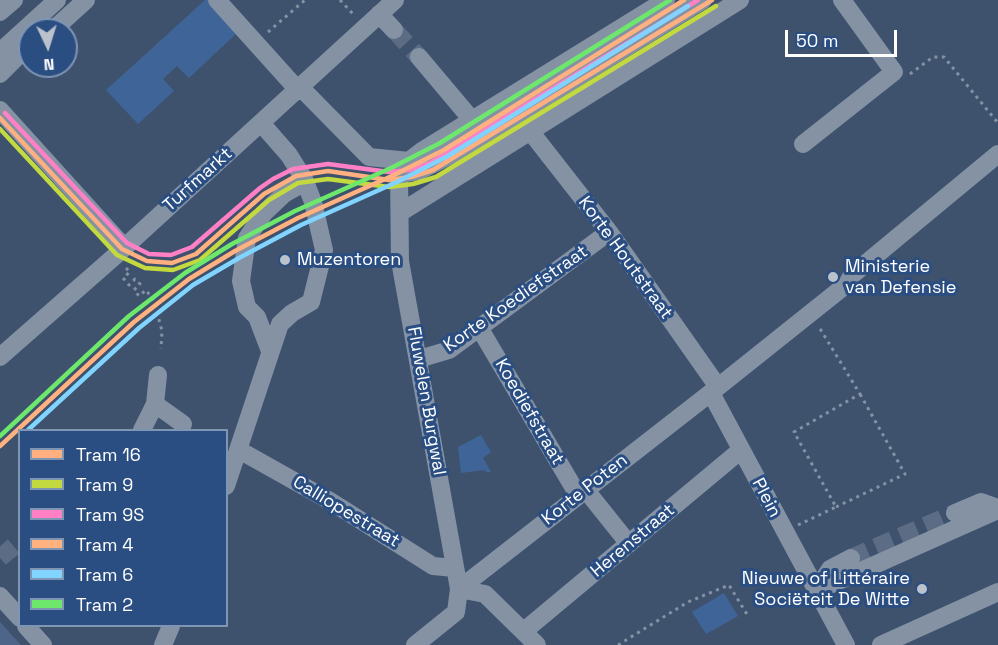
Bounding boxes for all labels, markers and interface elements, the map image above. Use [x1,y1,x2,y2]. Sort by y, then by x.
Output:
north arrow [18,18,78,78]
scale bar [788,18,900,56]
text: 50 m [796,29,838,52]
text: N [43,54,55,75]
street label: Turfmarkt [159,143,237,217]
street label: Korte Houtstraat [573,192,677,324]
street label: Korte Koediefstraat [440,241,592,357]
place label: Muzentoren [297,249,401,271]
marker: Muzentoren [278,253,292,267]
place label: Ministerie van Defensie [845,256,956,298]
marker: Ministerie van Defensie [826,270,840,284]
street label: Fluwelen Burgwal [402,325,450,477]
street label: Koediefstraat [490,355,568,469]
legend [18,429,228,627]
text: Tram 16 [76,443,141,466]
street label: Korte Poten [538,450,632,530]
street label: Calliopestraat [289,472,403,552]
text: Tram 9 [76,473,133,496]
street label: Plein [747,475,785,521]
street label: Herenstraat [587,500,679,582]
text: Tram 9S [76,503,144,526]
text: Tram 4 [76,533,133,556]
text: Tram 6 [76,563,133,586]
place label: Nieuwe of Littéraire Sociëteit De Witte [742,568,910,610]
marker: Nieuwe of Littéraire Sociëteit De Witte [915,582,929,596]
text: Tram 2 [76,593,133,616]

